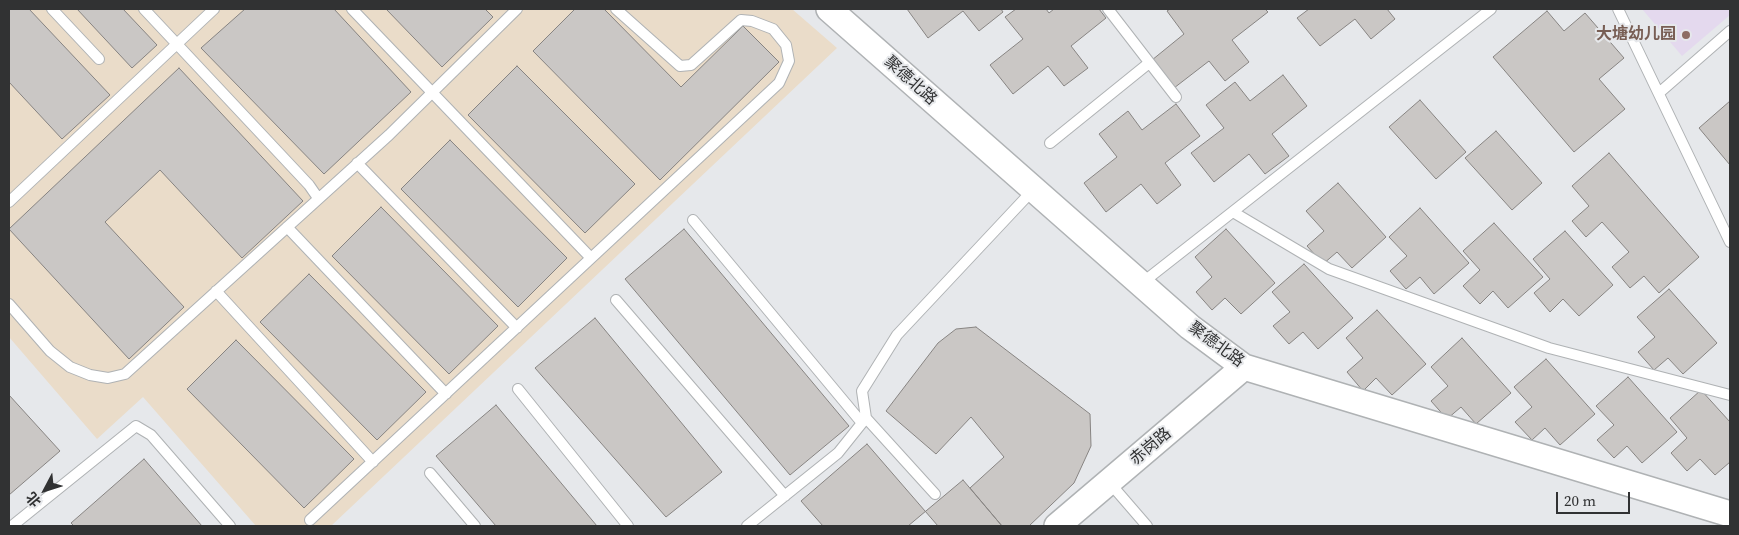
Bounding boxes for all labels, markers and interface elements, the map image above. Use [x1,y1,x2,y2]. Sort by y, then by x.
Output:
place label: 大塘幼儿园 [1596,25,1676,45]
marker: 大塘幼儿园 [1680,29,1692,41]
street label: 聚德北路 [880,52,940,110]
street label: 聚德北路 [1184,318,1248,372]
street label: 赤岗路 [1126,424,1176,470]
north arrow [20,465,70,515]
scale bar [1559,482,1633,514]
text: 北 [21,488,46,511]
text: 20 m [1564,490,1596,511]

